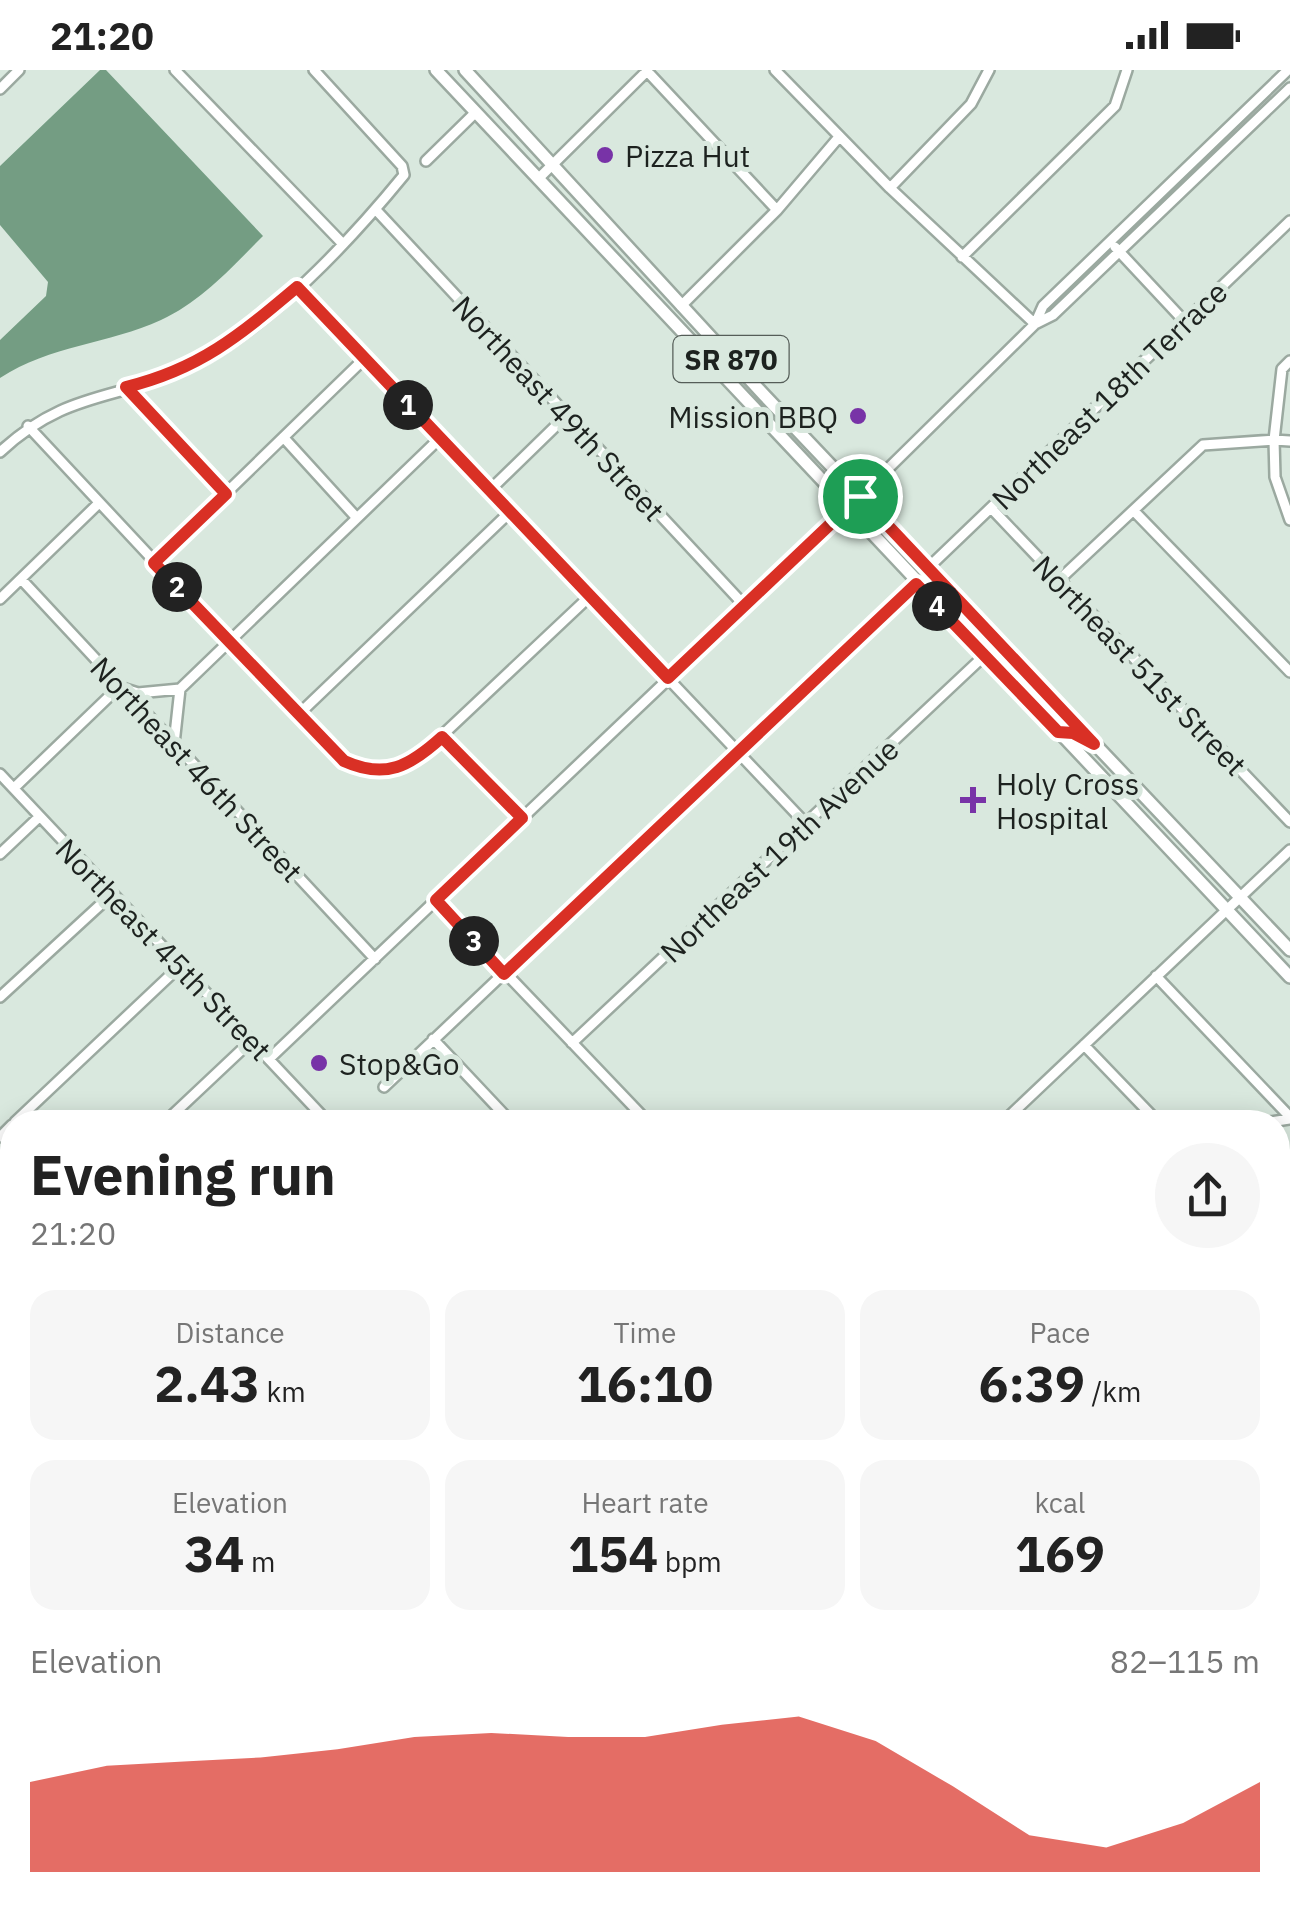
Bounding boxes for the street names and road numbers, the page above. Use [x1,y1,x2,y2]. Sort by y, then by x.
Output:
street label: Northeast 18th Terrace [983,272,1235,518]
street label: Northeast 49th Street [444,287,674,529]
road number: SR 870 [674,336,788,382]
street label: Northeast 51st Street [1025,547,1255,783]
street label: Northeast 46th Street [82,648,312,890]
street label: Northeast 19th Avenue [652,729,906,971]
street label: Northeast 45th Street [48,830,280,1068]

